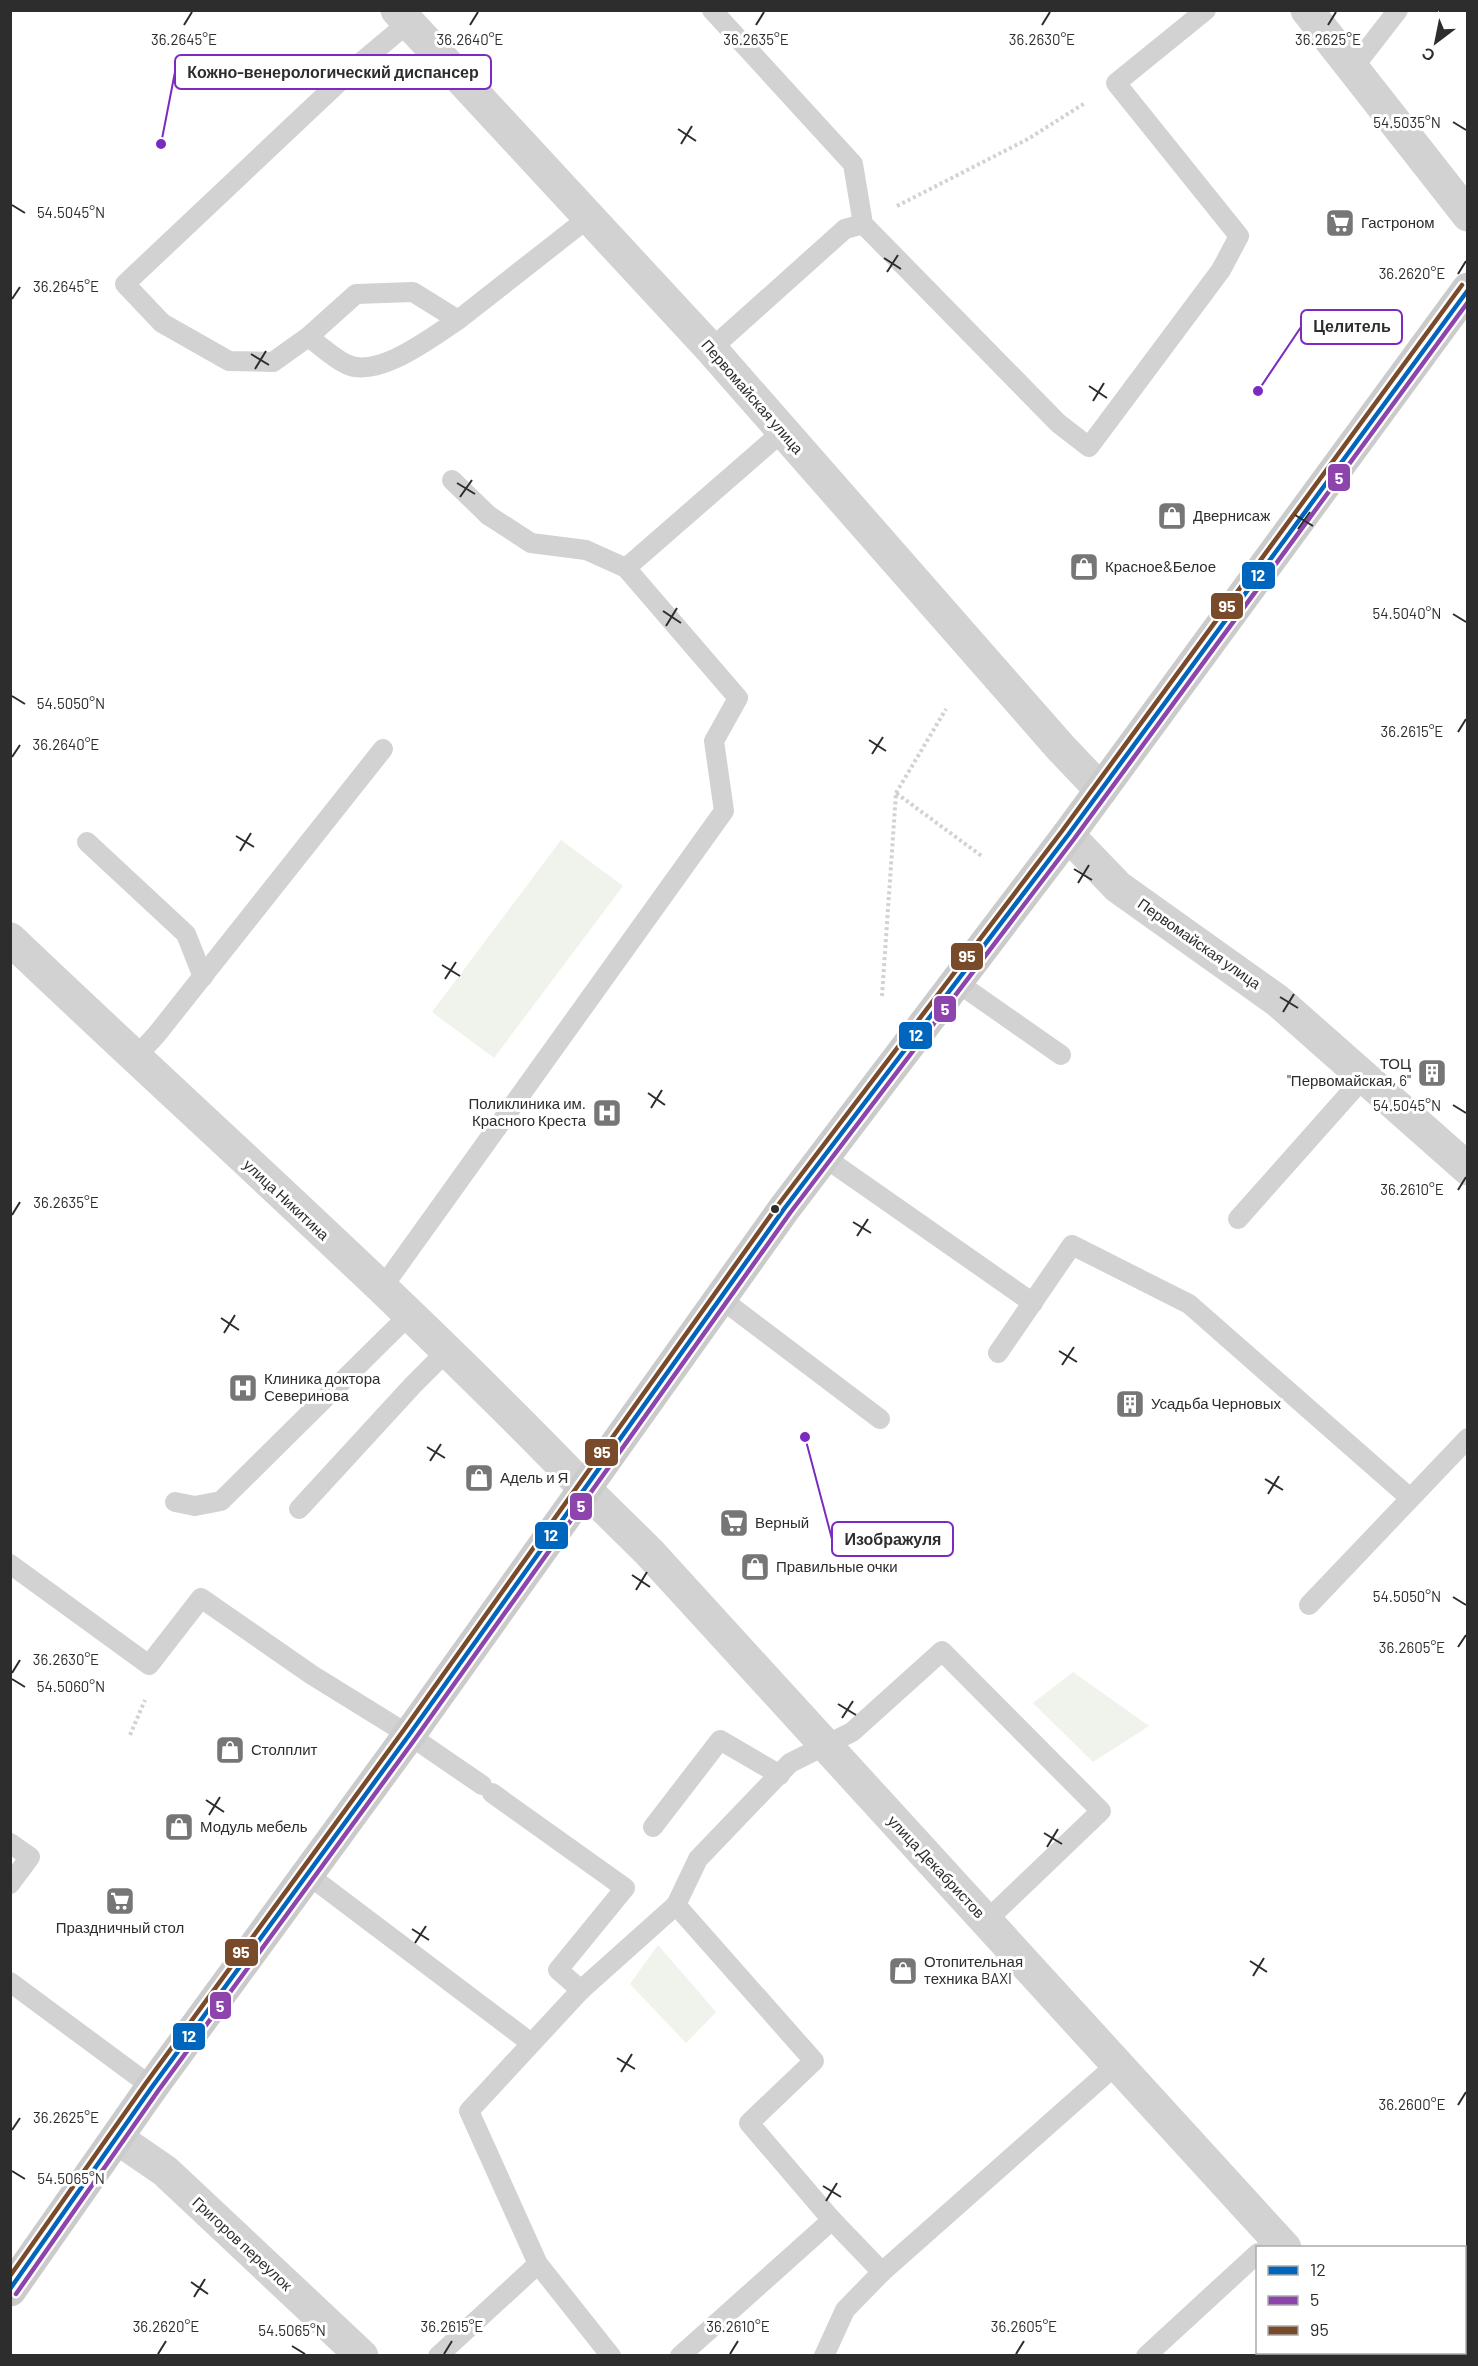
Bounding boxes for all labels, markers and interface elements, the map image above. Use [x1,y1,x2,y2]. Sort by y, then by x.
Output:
north arrow [1406,12,1466,72]
text: 36.2645°E [151,30,217,48]
text: 36.2640°E [437,30,503,48]
text: 36.2635°E [723,30,789,48]
text: 36.2630°E [1009,30,1075,48]
text: 36.2625°E [1295,30,1361,48]
text: С [1417,44,1438,66]
callout: Кожно-венерологический диспансер [175,55,491,89]
text: Кожно-венерологический диспансер [187,62,479,81]
text: 54.5035°N [1373,113,1441,131]
text: 54.5045°N [37,203,105,221]
supermarket icon: Гастроном [1324,207,1356,239]
place label: Гастроном [1361,213,1435,231]
text: 36.2620°E [1379,264,1445,282]
text: 36.2645°E [33,277,99,295]
callout: Целитель [1301,310,1402,344]
text: Целитель [1313,316,1391,335]
street label: Первомайская улица [698,335,808,458]
line badge: 5 [1327,463,1351,492]
text: 5 [1335,468,1344,487]
shop icon: Двернисаж [1156,500,1188,532]
place label: Двернисаж [1193,506,1270,524]
shop icon: Красное&Белое [1068,551,1100,583]
place label: Красное&Белое [1105,557,1216,575]
line badge: 12 [1241,561,1276,590]
text: 12 [1251,565,1265,584]
line badge: 95 [1210,592,1244,620]
text: 95 [1218,596,1236,615]
text: 54.5040°N [1373,604,1441,622]
text: 54.5050°N [37,694,105,712]
text: 36.2615°E [1381,722,1443,740]
text: 36.2640°E [33,735,99,753]
street label: Первомайская улица [1135,894,1265,993]
line badge: 95 [950,942,984,971]
text: 95 [958,946,976,965]
line badge: 5 [933,995,957,1023]
text: 5 [941,999,950,1018]
line badge: 12 [898,1021,933,1050]
text: 12 [909,1025,923,1044]
place label: ТОЦ "Первомайская, 6" [1287,1054,1411,1089]
building icon: ТОЦ "Первомайская, 6" [1416,1057,1448,1089]
place label: Поликлиника им. Красного Креста [468,1094,587,1129]
text: 54.5045°N [1373,1096,1441,1114]
hospital icon: Поликлиника им. Красного Креста [591,1097,623,1129]
street label: улица Никитина [240,1155,334,1244]
text: 36.2610°E [1380,1180,1444,1198]
text: 36.2635°E [33,1193,99,1211]
unlabelled marker [769,1203,781,1215]
place label: Клиника доктора Северинова [264,1369,381,1404]
hospital icon: Клиника доктора Северинова [227,1372,259,1404]
building icon: Усадьба Черновых [1114,1388,1146,1420]
place label: Усадьба Черновых [1151,1394,1282,1412]
line badge: 95 [584,1438,619,1467]
text: 95 [593,1442,611,1461]
shop icon: Адель и Я [463,1462,495,1494]
place label: Адель и Я [500,1468,568,1486]
line badge: 5 [569,1492,593,1521]
text: 5 [577,1496,586,1515]
supermarket icon: Верный [718,1507,750,1539]
place label: Верный [755,1513,809,1531]
line badge: 12 [534,1521,569,1550]
callout: Изображуля [832,1522,953,1556]
text: 12 [544,1525,558,1544]
text: Изображуля [845,1529,941,1548]
shop icon: Правильные очки [739,1551,771,1583]
place label: Правильные очки [776,1557,898,1575]
text: 54.5050°N [1373,1587,1441,1605]
text: 36.2605°E [1379,1638,1445,1656]
text: 36.2630°E [33,1650,99,1668]
text: 54.5060°N [37,1677,105,1695]
shop icon: Столплит [214,1734,246,1766]
place label: Столплит [251,1740,318,1758]
shop icon: Модуль мебель [163,1811,195,1843]
street label: улица Декабристов [885,1811,989,1921]
place label: Модуль мебель [200,1817,308,1835]
supermarket icon: Праздничный стол [104,1885,136,1917]
place label: Праздничный стол [56,1918,184,1936]
line badge: 95 [224,1938,259,1967]
text: 95 [232,1942,250,1961]
place label: Отопительная техника BAXI [924,1952,1023,1987]
shop icon: Отопительная техника BAXI [887,1955,919,1987]
line badge: 5 [209,1991,232,2020]
text: 5 [216,1996,225,2015]
line badge: 12 [172,2022,206,2051]
text: 12 [182,2026,196,2045]
text: 36.2600°E [1378,2095,1446,2113]
text: 36.2625°E [33,2108,99,2126]
text: 54.5065°N [37,2169,105,2187]
street label: Григоров переулок [189,2193,296,2294]
legend [1256,2246,1466,2354]
text: 12 [1310,2258,1326,2280]
text: 5 [1310,2288,1319,2310]
text: 36.2620°E [133,2317,199,2335]
text: 36.2615°E [421,2317,483,2335]
text: 36.2610°E [706,2317,770,2335]
text: 36.2605°E [991,2317,1057,2335]
text: 95 [1310,2318,1329,2340]
text: 54.5065°N [258,2321,326,2339]

